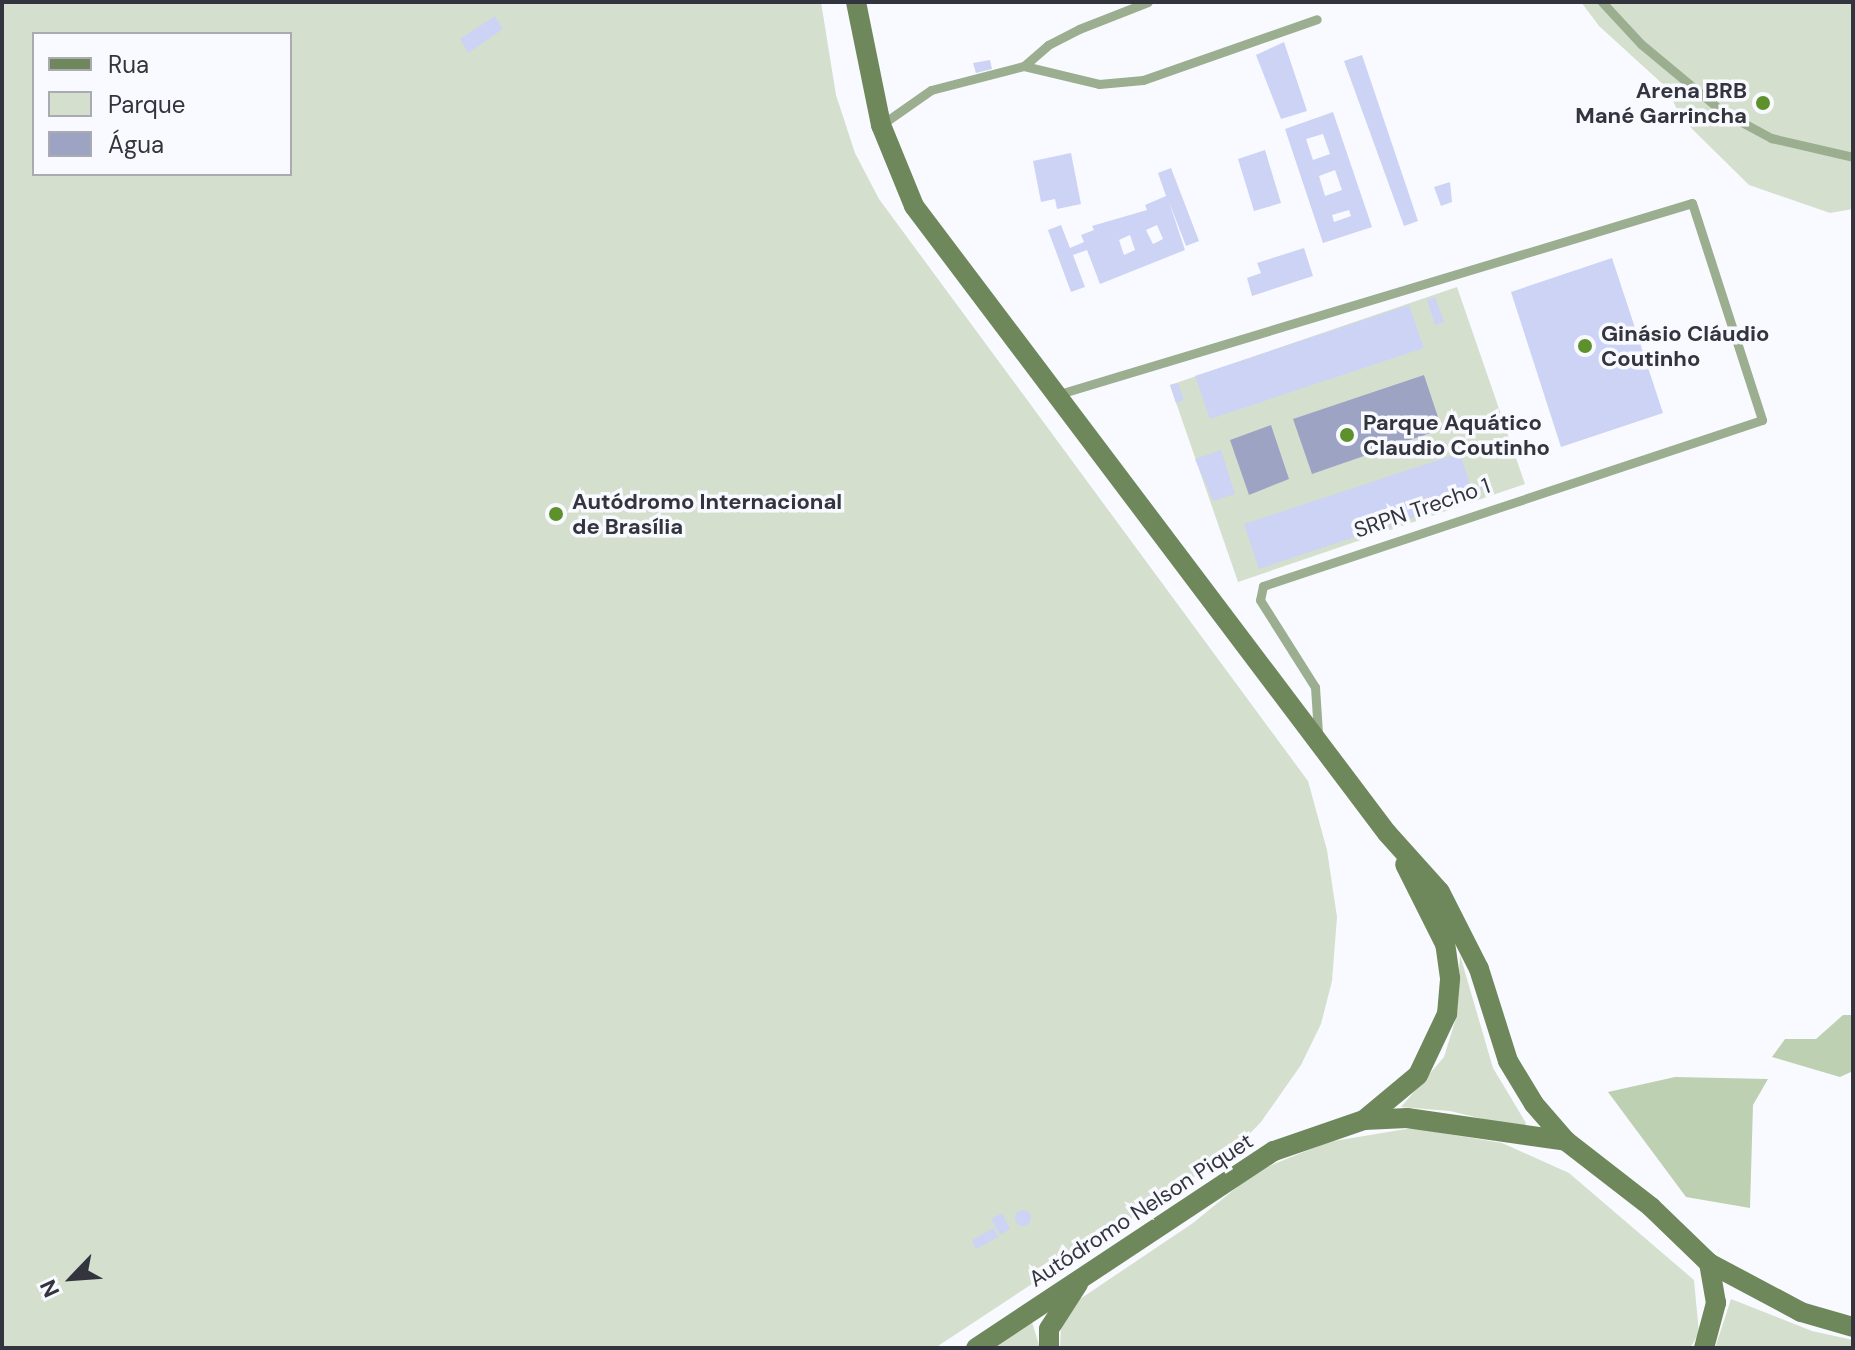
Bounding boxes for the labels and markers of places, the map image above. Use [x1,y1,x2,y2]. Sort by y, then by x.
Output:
place label: Arena BRB Mané Garrincha [1575,77,1747,128]
marker: Arena BRB Mané Garrincha [1754,94,1772,112]
place label: Ginásio Cláudio Coutinho [1601,320,1769,372]
marker: Ginásio Cláudio Coutinho [1576,337,1594,355]
place label: Parque Aquático Claudio Coutinho [1363,409,1550,460]
marker: Parque Aquático Claudio Coutinho [1338,426,1356,444]
place label: Autódromo Internacional de Brasília [572,488,842,540]
marker: Autódromo Internacional de Brasília [547,505,565,523]

